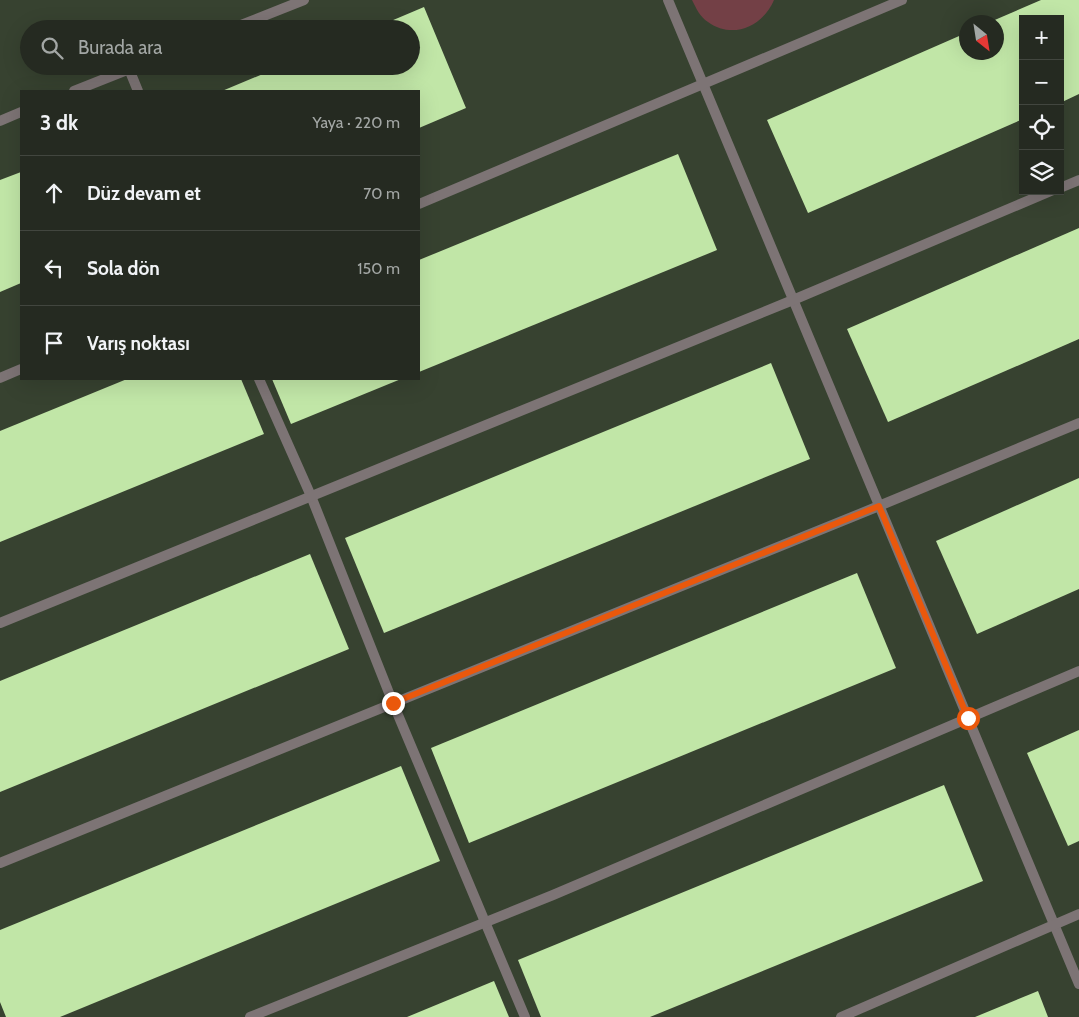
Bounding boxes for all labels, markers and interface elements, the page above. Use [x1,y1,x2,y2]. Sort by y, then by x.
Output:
north arrow [959,15,1004,60]
map controls [1019,15,1064,195]
button: + [1019,15,1064,60]
search box [20,20,420,75]
icon: search [38,34,66,62]
text: Burada ara [78,36,162,59]
button: − [1019,60,1064,105]
button: locate [1019,105,1064,150]
text: 3 dk [40,110,78,135]
text: Yaya · 220 m [312,113,400,132]
button: layers [1019,150,1064,195]
icon: ahead [40,179,68,207]
text: Düz devam et [87,182,201,205]
text: 70 m [363,184,400,203]
icon: left [40,254,68,282]
text: Sola dön [87,257,160,280]
text: 150 m [357,259,400,278]
icon: arrive [40,329,68,357]
text: Varış noktası [87,332,190,355]
route end [382,692,405,715]
route start [957,707,980,730]

